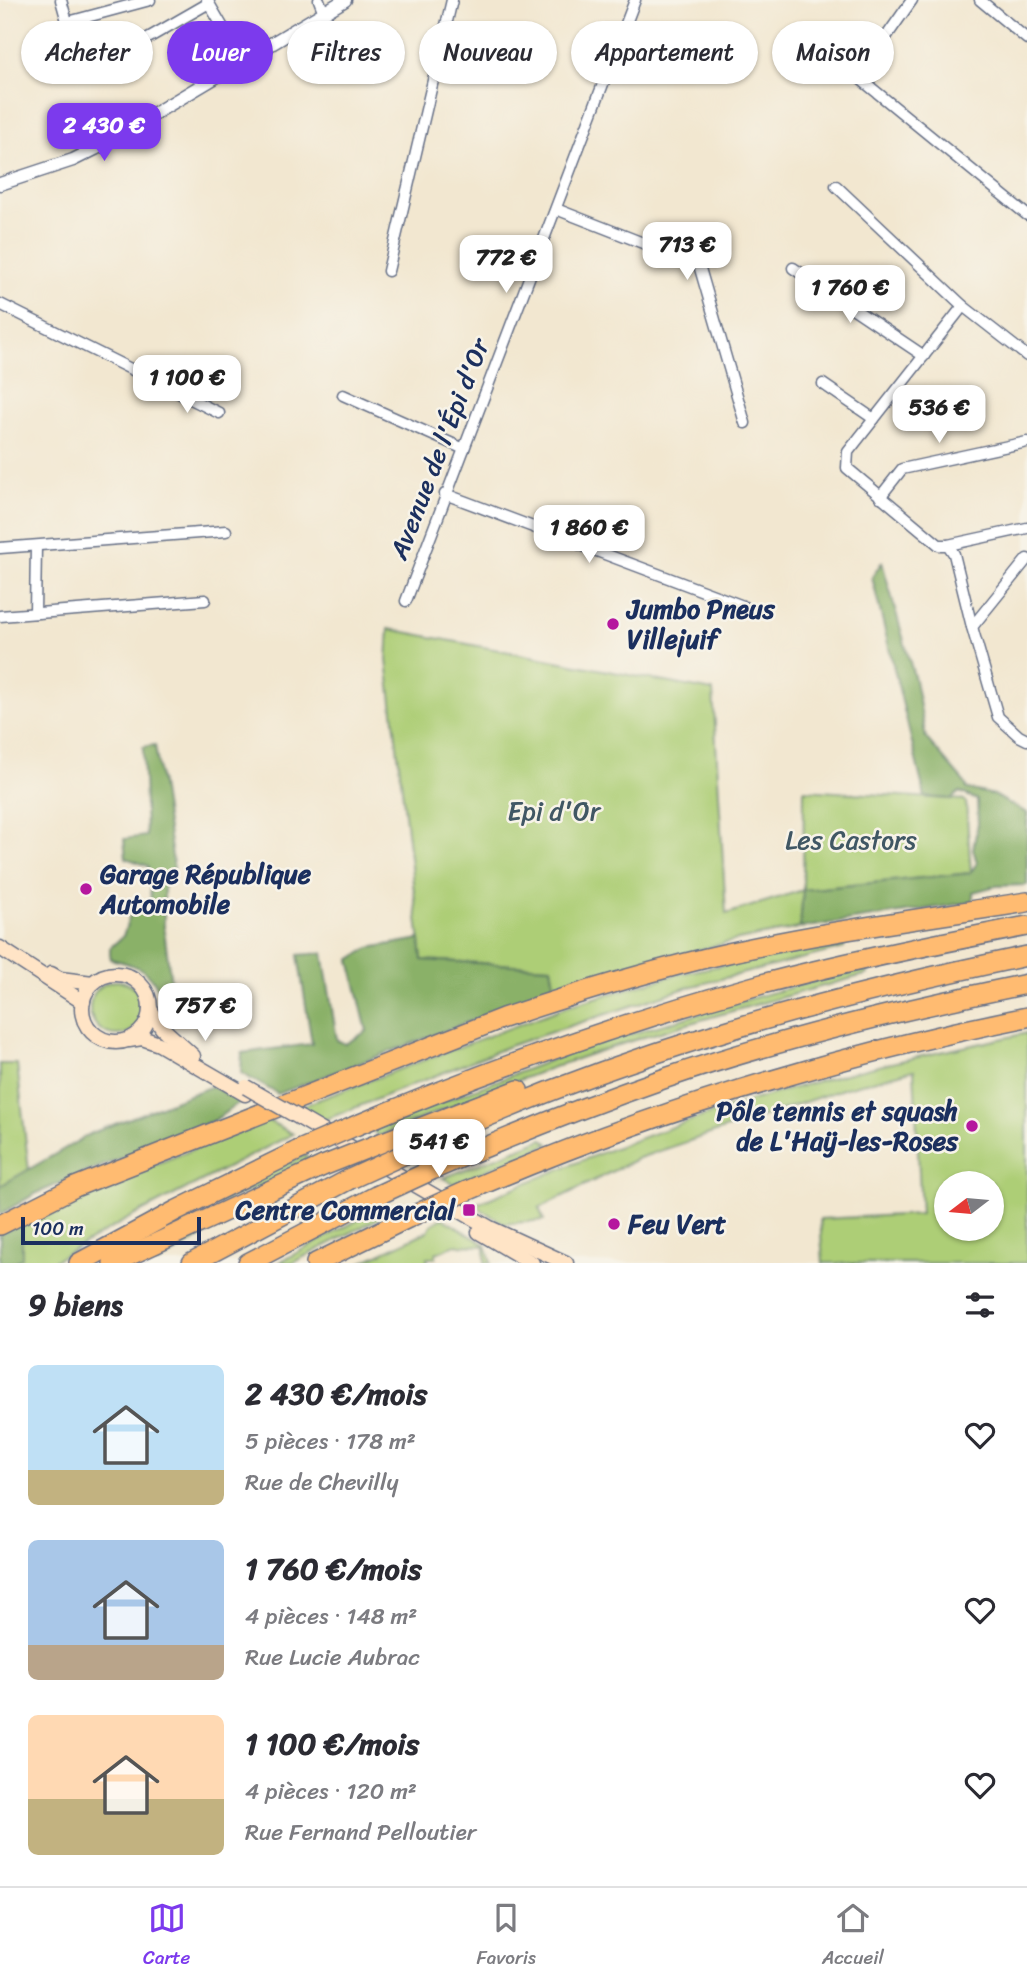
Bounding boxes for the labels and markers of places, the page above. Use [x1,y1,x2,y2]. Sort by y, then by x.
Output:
pin: 2 430 € [39,104,169,163]
pin: 713 € [638,222,736,282]
pin: 772 € [457,236,555,295]
pin: 1 760 € [785,266,915,325]
pin: 1 100 € [122,356,252,415]
pin: 536 € [890,386,988,445]
pin: 1 860 € [524,505,654,565]
place label: Jumbo Pneus Villejuif [625,586,776,662]
marker: Jumbo Pneus Villejuif [605,616,621,632]
place label: Garage République Automobile [99,851,312,927]
marker: Garage République Automobile [78,881,94,897]
pin: 757 € [156,984,254,1043]
place label: Pôle tennis et squash de L'Haÿ-les-Roses [716,1088,959,1164]
marker: Pôle tennis et squash de L'Haÿ-les-Roses [964,1118,980,1134]
pin: 541 € [390,1120,488,1179]
place label: Centre Commercial [235,1187,457,1233]
place label: Feu Vert [627,1201,727,1247]
marker: Centre Commercial [461,1202,477,1218]
marker: Feu Vert [606,1216,622,1232]

